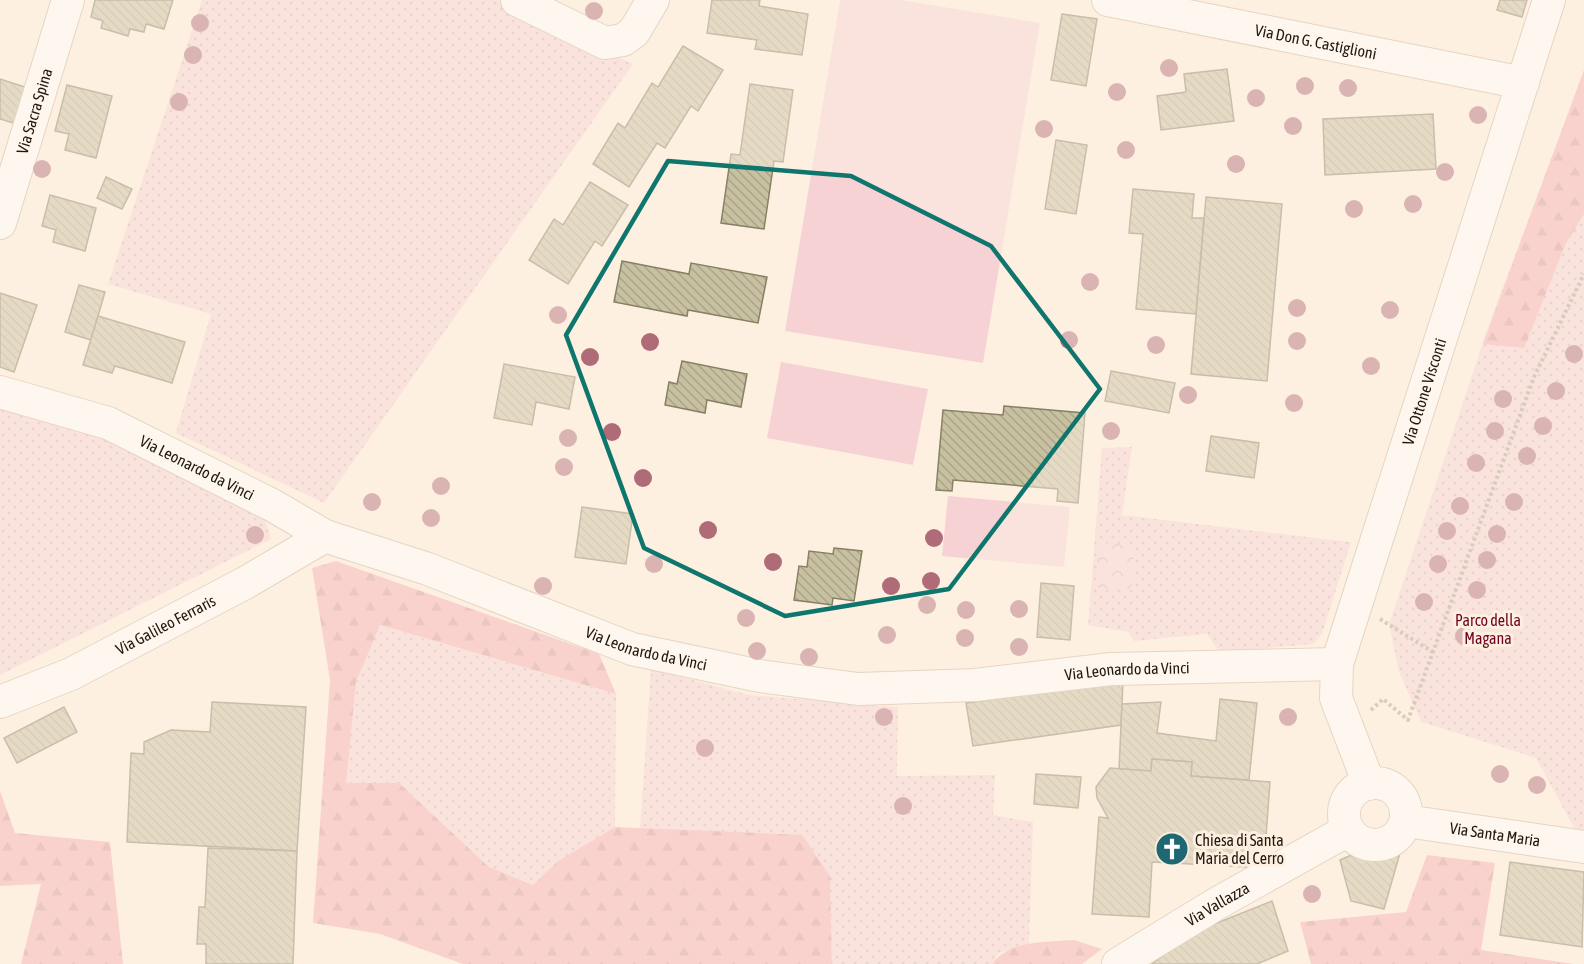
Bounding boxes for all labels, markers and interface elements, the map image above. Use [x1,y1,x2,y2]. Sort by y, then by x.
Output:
street label: Via Don G. Castiglioni [1254,21,1378,63]
street label: Via Sacra Spina [13,66,56,156]
street label: Via Ottone Visconti [1398,336,1449,447]
street label: Via Leonardo da Vinci [137,431,257,504]
street label: Via Galileo Ferraris [113,591,219,658]
park label: Parco della Magana [1455,611,1521,648]
street label: Via Leonardo da Vinci [583,623,709,674]
street label: Via Leonardo da Vinci [1063,658,1190,683]
street label: Via Santa Maria [1449,818,1542,850]
church icon: Chiesa di Santa Maria del Cerro [1154,831,1190,867]
place label: Chiesa di Santa Maria del Cerro [1195,831,1284,867]
street label: Via Vallazza [1182,878,1252,930]

